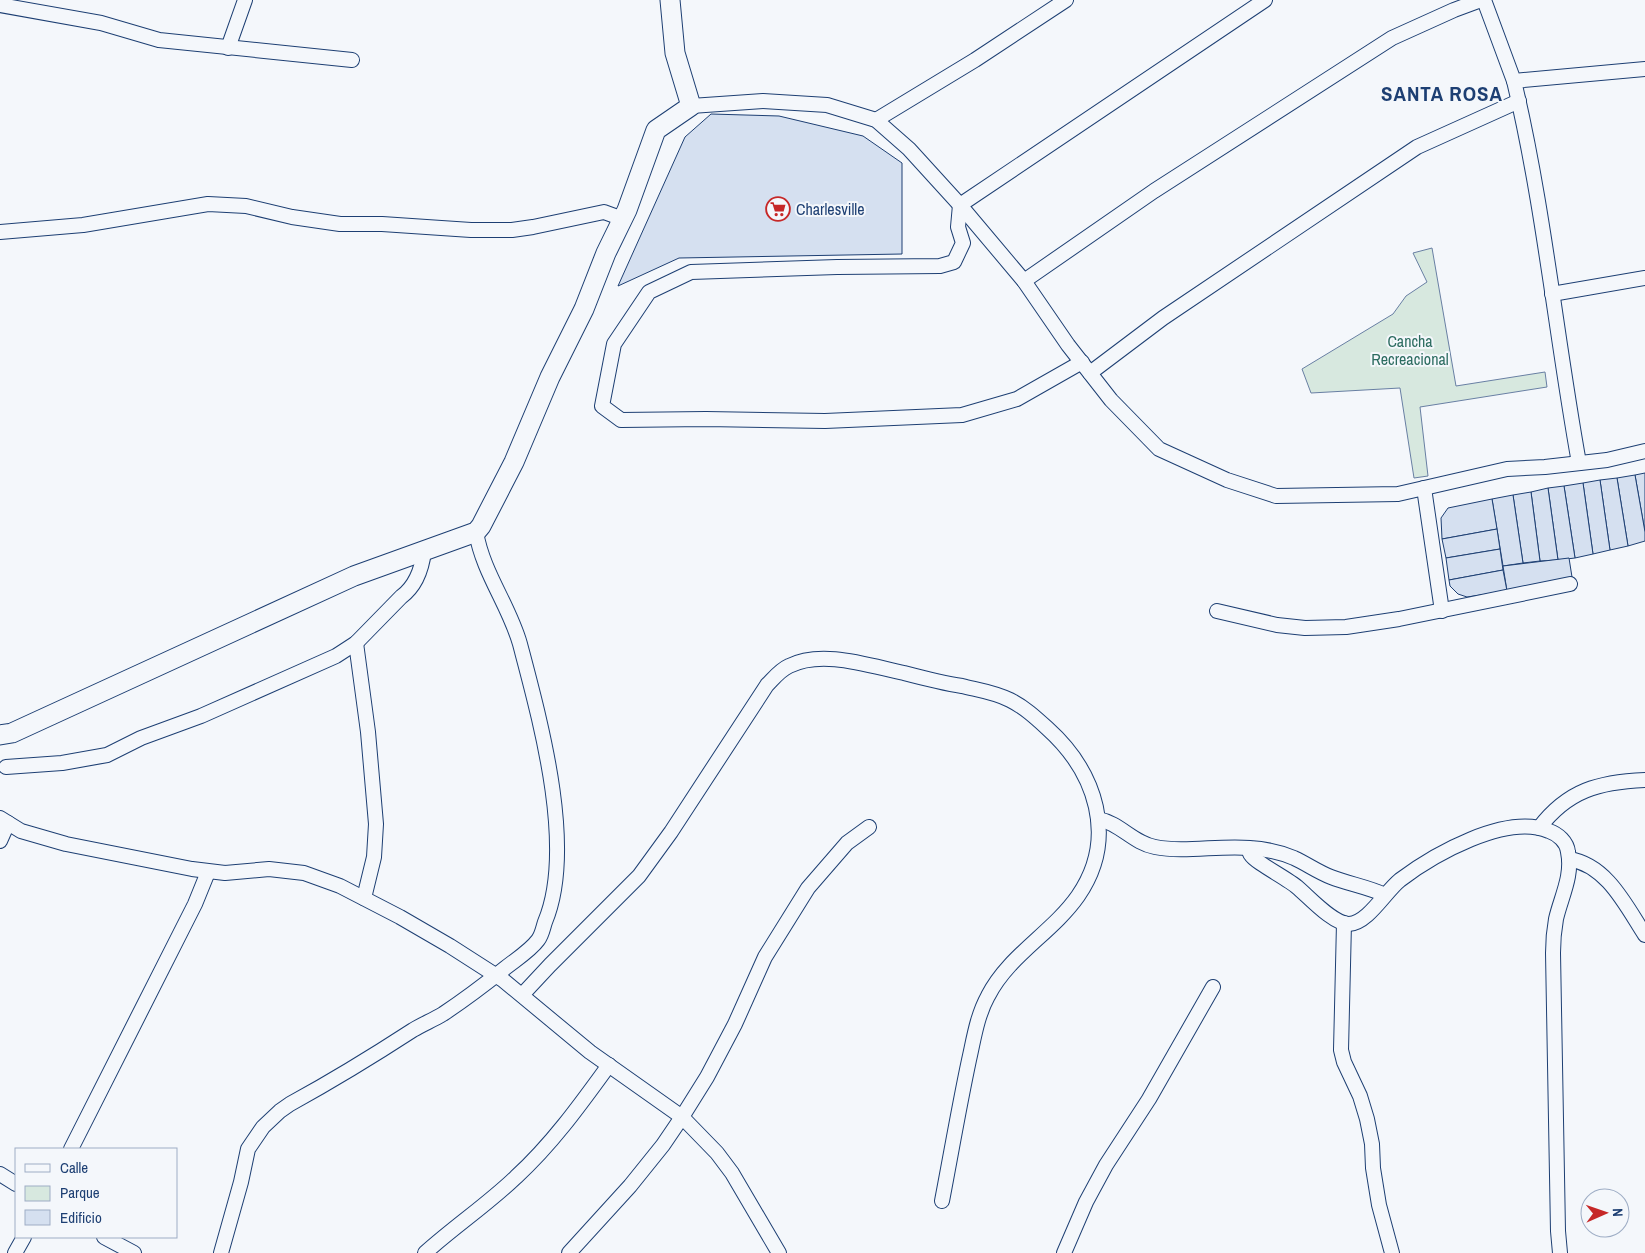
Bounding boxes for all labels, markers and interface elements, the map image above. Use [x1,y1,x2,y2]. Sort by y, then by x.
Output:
district label: SANTA ROSA [1381,79,1503,108]
supermarket icon: Charlesville [765,196,791,222]
place label: Charlesville [796,198,865,220]
park label: Cancha Recreacional [1371,330,1449,370]
legend [15,1148,178,1238]
text: Calle [60,1157,88,1178]
text: Parque [60,1182,100,1203]
north arrow [1580,1188,1630,1238]
text: Edificio [60,1207,102,1228]
text: N [1609,1208,1627,1217]

